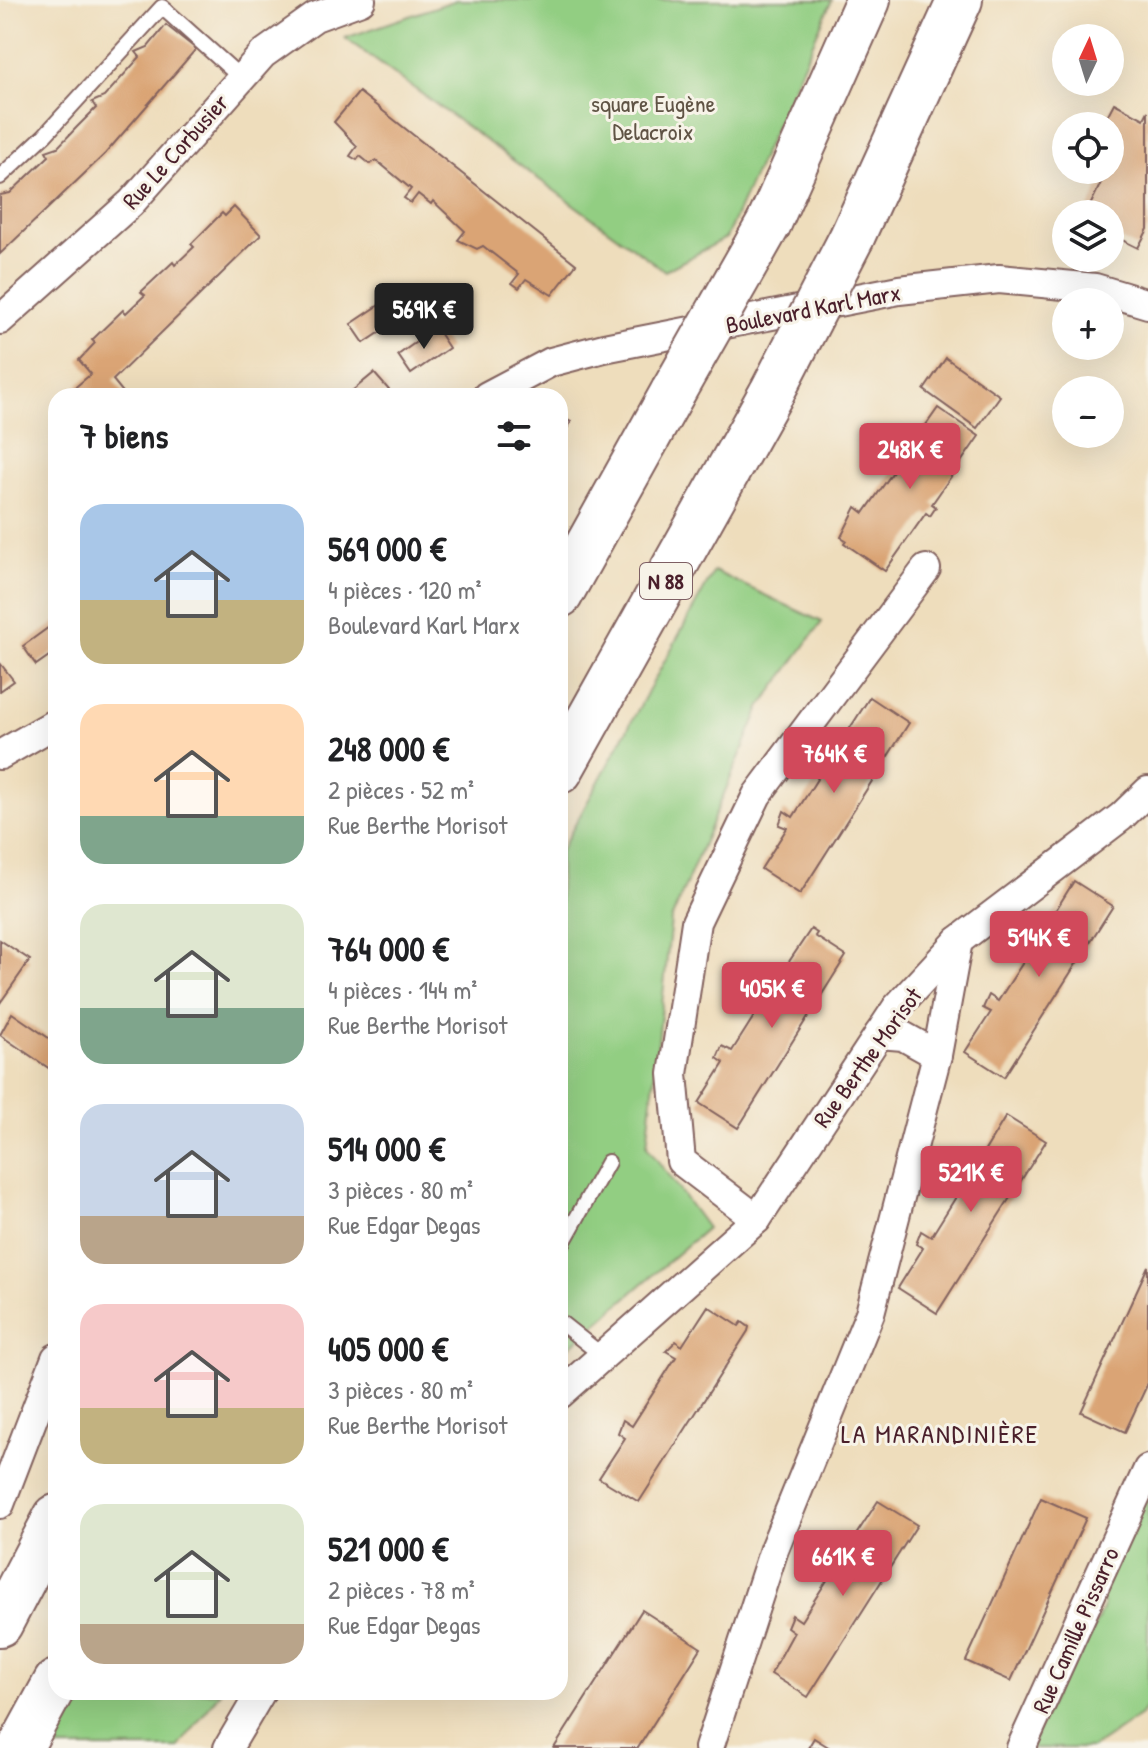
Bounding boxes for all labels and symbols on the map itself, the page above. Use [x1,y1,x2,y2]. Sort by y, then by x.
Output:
north arrow [1052,24,1124,96]
street label: Rue Le Corbusier [115,87,235,215]
park label: square Eugène Delacroix [591,87,716,147]
street label: Boulevard Karl Marx [723,275,903,341]
pin: 569K € [359,283,489,351]
pin: 248K € [845,423,975,491]
road number: N 88 [640,563,692,599]
pin: 764K € [769,727,899,795]
pin: 514K € [974,911,1104,979]
pin: 405K € [707,962,837,1030]
street label: Rue Berthe Morisot [805,980,929,1133]
pin: 521K € [906,1146,1036,1214]
district label: LA MARANDINIÈRE [841,1416,1039,1451]
pin: 661K € [778,1530,908,1598]
street label: Rue Camille Pissarro [1024,1542,1126,1718]

